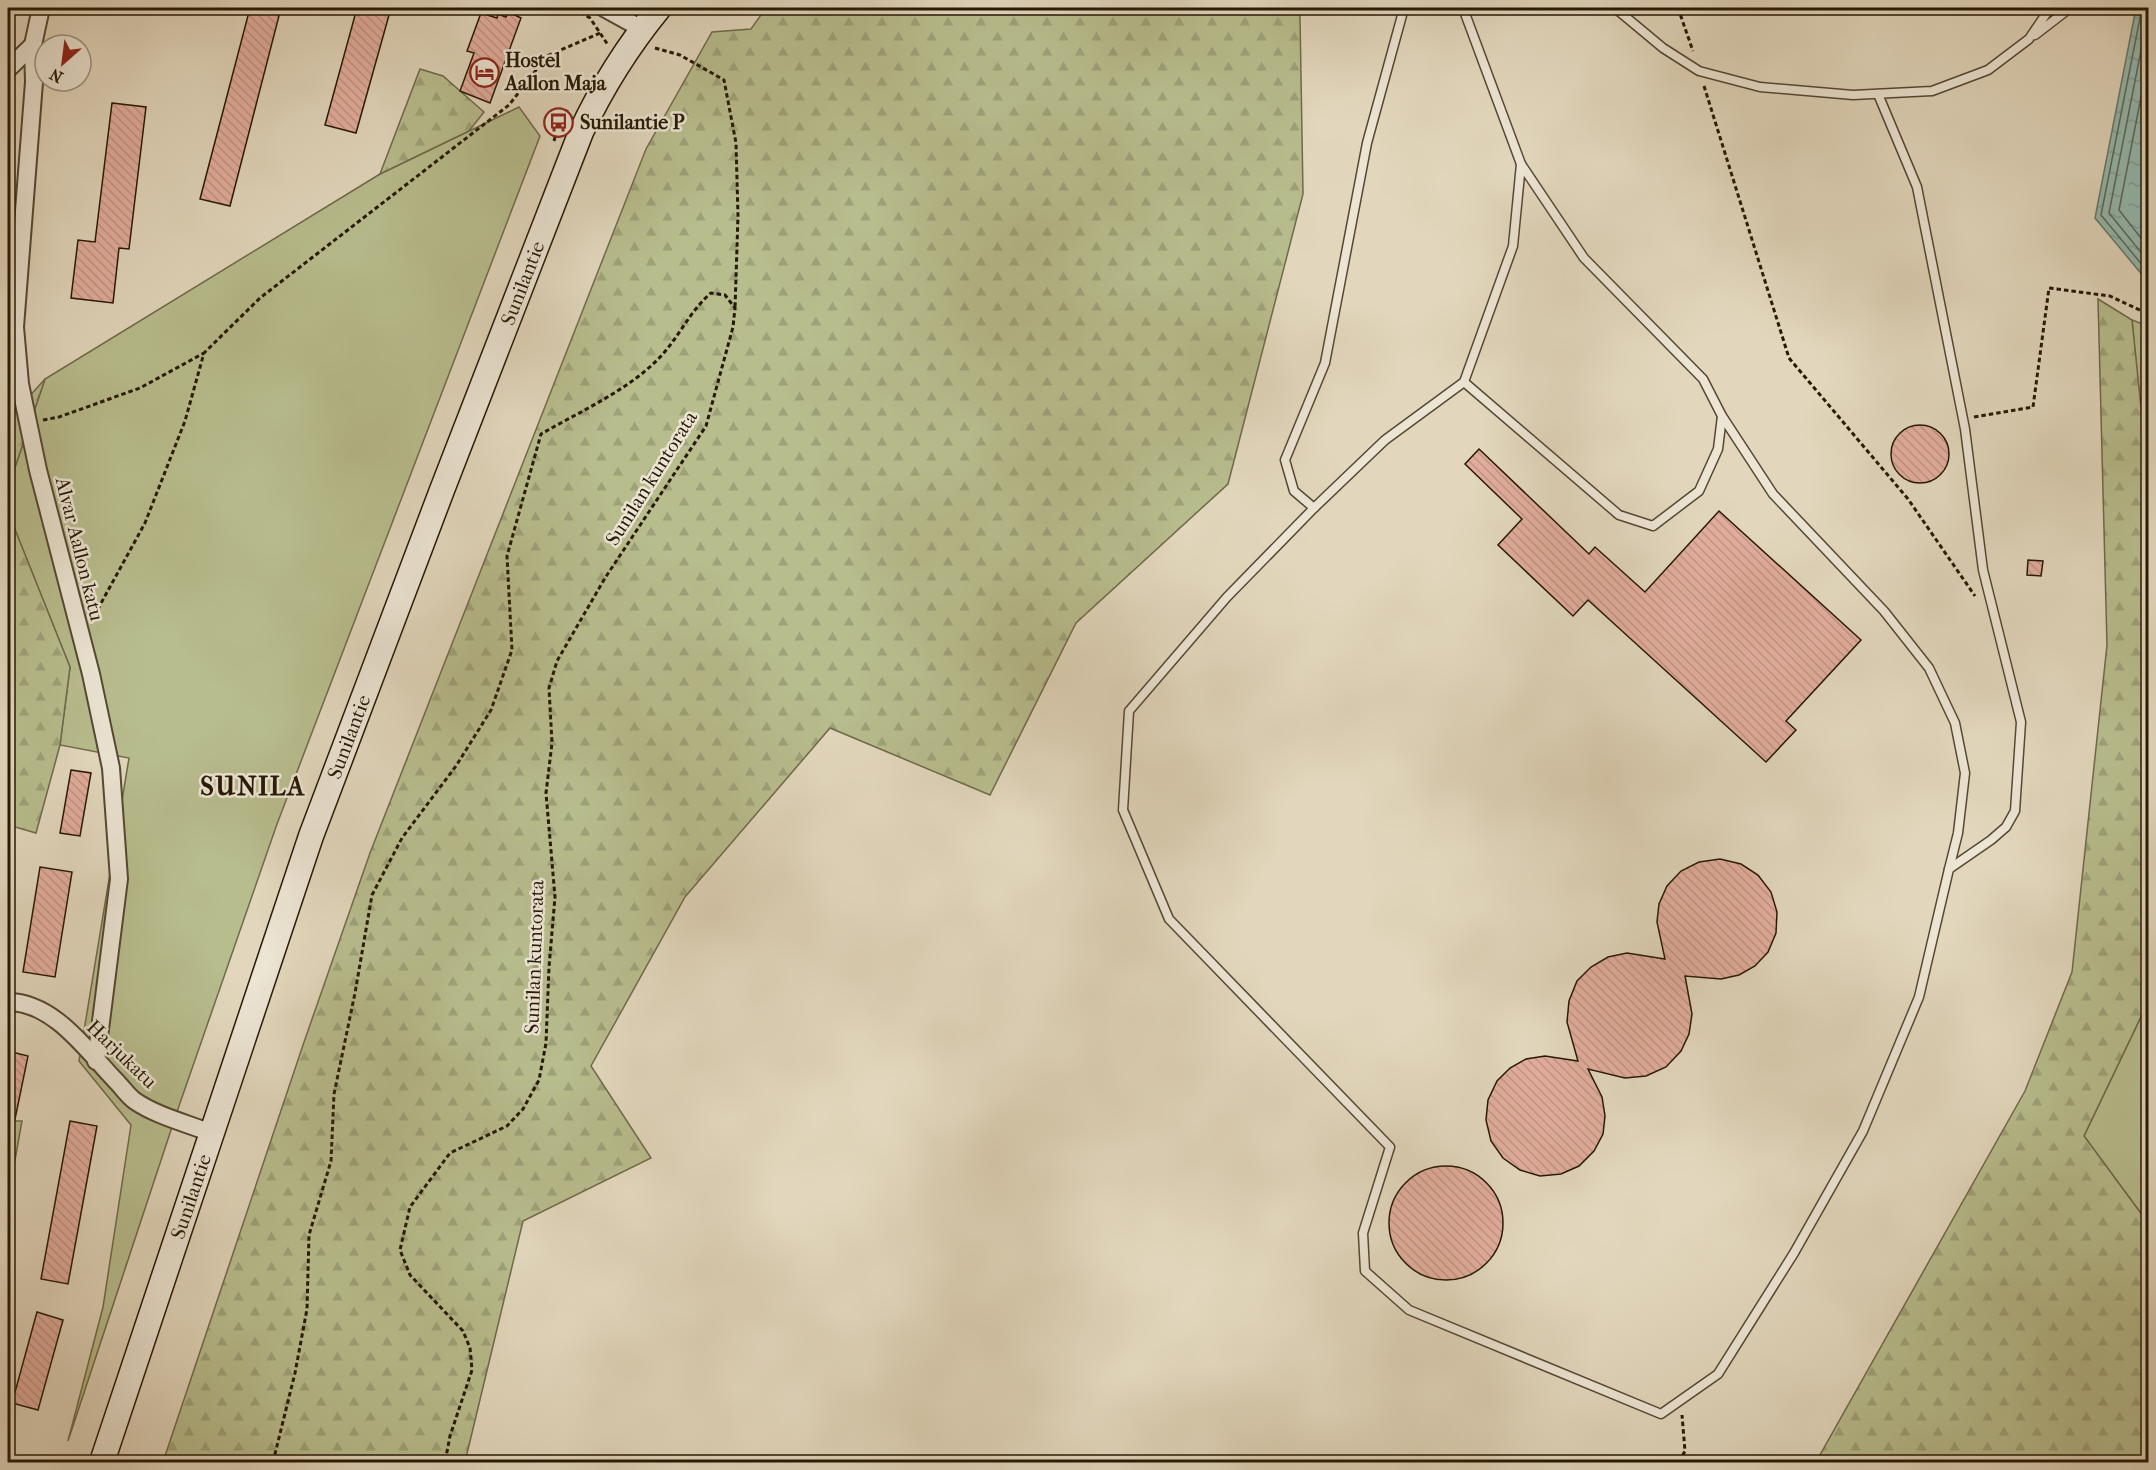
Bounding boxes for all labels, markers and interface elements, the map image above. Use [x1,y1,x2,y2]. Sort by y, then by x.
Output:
north arrow [33,33,93,93]
place label: Hostel Aallon Maja [503,49,607,95]
hotel icon: Hostel Aallon Maja [468,56,500,88]
text: N [46,64,66,87]
bus stop icon: Sunilantie P [543,106,575,138]
place label: Sunilantie P [580,111,684,134]
street label: Sunilantie [496,238,550,328]
street label: Sunilan kuntorata [601,406,702,550]
street label: Alvar Aallon katu [50,474,109,624]
street label: Sunilantie [323,692,375,782]
district label: SUNILA [200,771,306,802]
street label: Sunilan kuntorata [520,879,549,1034]
street label: Harjukatu [82,1015,162,1094]
street label: Sunilantie [166,1151,216,1242]

